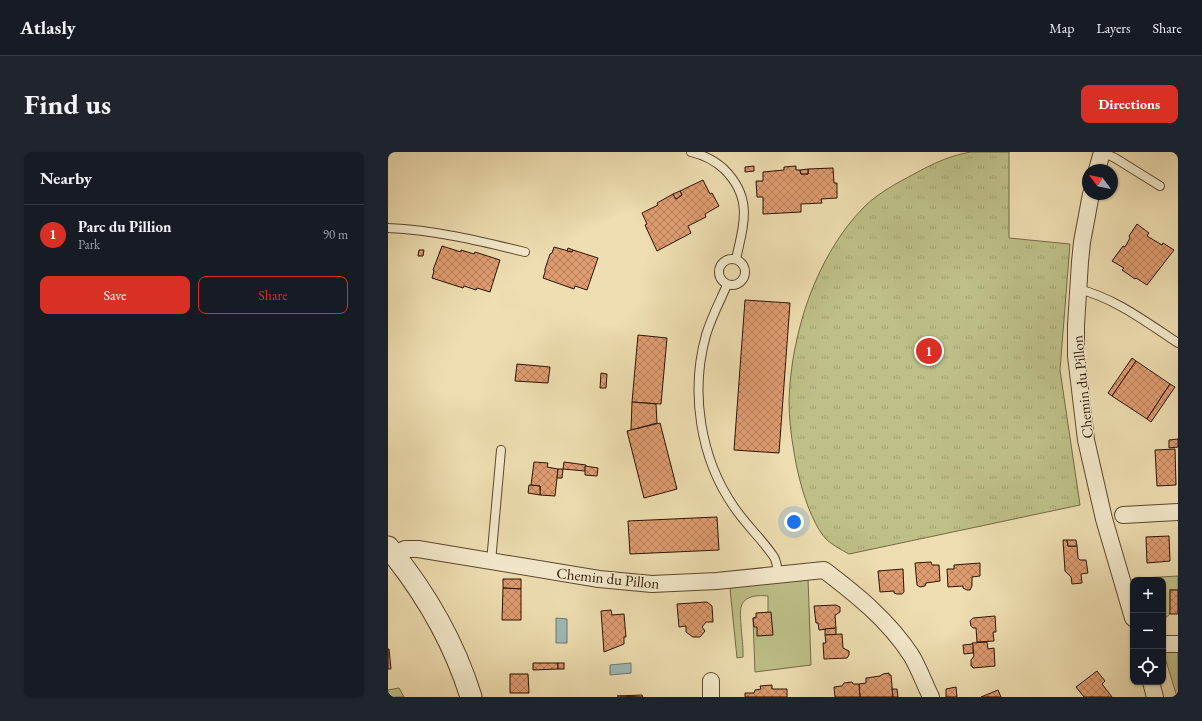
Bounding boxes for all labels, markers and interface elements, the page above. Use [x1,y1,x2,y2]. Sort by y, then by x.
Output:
text: Atlasly [20,15,76,40]
text: Map [1049,19,1074,37]
text: Layers [1096,19,1131,37]
text: Share [1153,19,1182,37]
button: Directions [1081,85,1178,123]
text: Find us [24,86,111,122]
north arrow [1082,164,1118,200]
text: Nearby [40,167,92,189]
text: Parc du Pillion [78,217,172,236]
text: 1 [50,226,56,243]
text: 90 m [323,226,348,243]
text: Park [78,236,100,253]
button: Save [40,276,190,314]
button: Share [198,276,348,314]
street label: Chemin du Pillon [1067,334,1097,439]
pin: 1 [916,336,942,366]
your location [784,512,804,532]
street label: Chemin du Pillon [556,563,661,593]
map controls [1130,577,1166,685]
button: + [1130,577,1166,613]
button: − [1130,613,1166,649]
button: locate [1130,649,1166,685]

